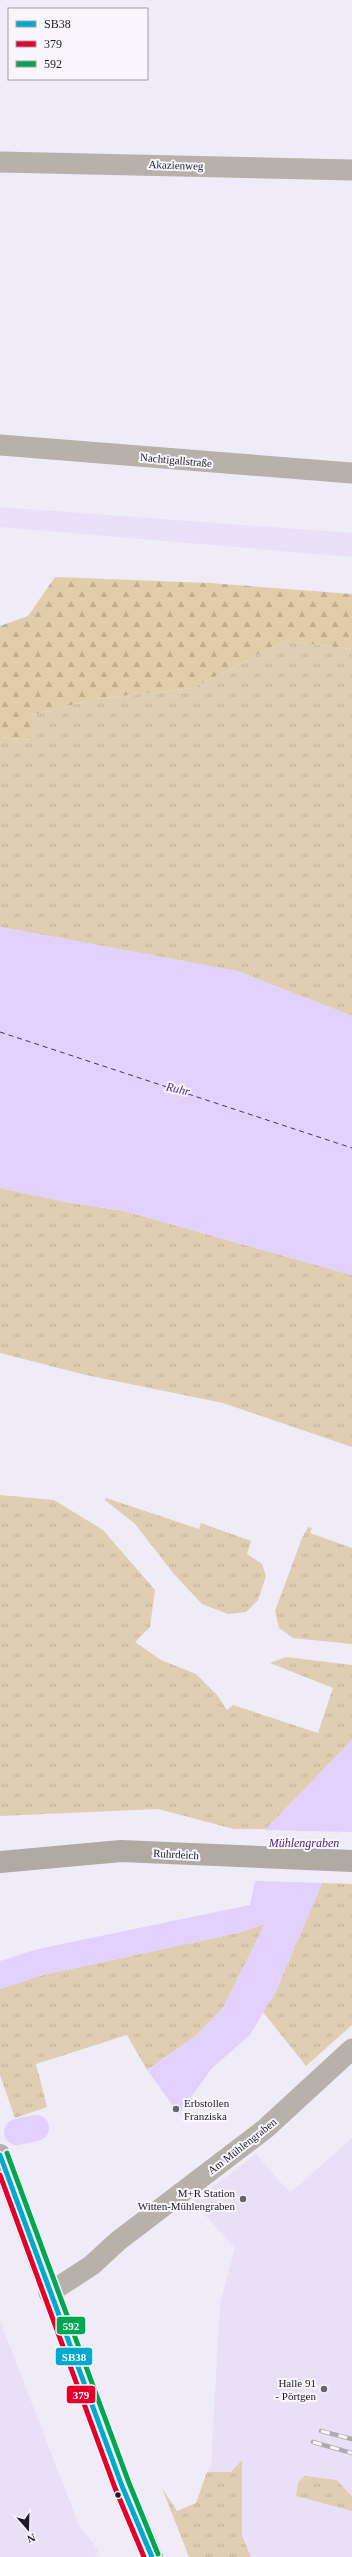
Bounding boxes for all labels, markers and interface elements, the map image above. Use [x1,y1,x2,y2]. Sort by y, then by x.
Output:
legend [8,8,148,80]
text: SB38 [44,17,71,31]
text: 379 [44,37,62,51]
text: 592 [44,57,62,71]
street label: Akazienweg [148,158,204,172]
street label: Nachtigallstraße [140,451,213,469]
water label: Ruhr [164,1079,192,1099]
water label: Mühlengraben [268,1836,339,1850]
street label: Ruhrdeich [153,1847,200,1861]
place label: Erbstollen Franziska [184,2097,230,2122]
marker: Erbstollen Franziska [171,2104,181,2114]
street label: Am Mühlengraben [205,2115,279,2176]
place label: M+R Station Witten-Mühlengraben [138,2187,235,2212]
marker: M+R Station Witten-Mühlengraben [238,2194,248,2204]
line badge: 592 [56,2316,86,2335]
text: 592 [63,2320,80,2332]
line badge: SB38 [55,2347,93,2366]
text: SB38 [62,2351,87,2363]
place label: Halle 91 - Pörtgen [275,2377,316,2402]
marker: Halle 91 - Pörtgen [319,2384,329,2394]
line badge: 379 [66,2385,96,2404]
text: 379 [73,2389,90,2401]
unlabelled marker [113,2490,123,2500]
north arrow [8,2509,48,2549]
text: N [26,2531,37,2545]

